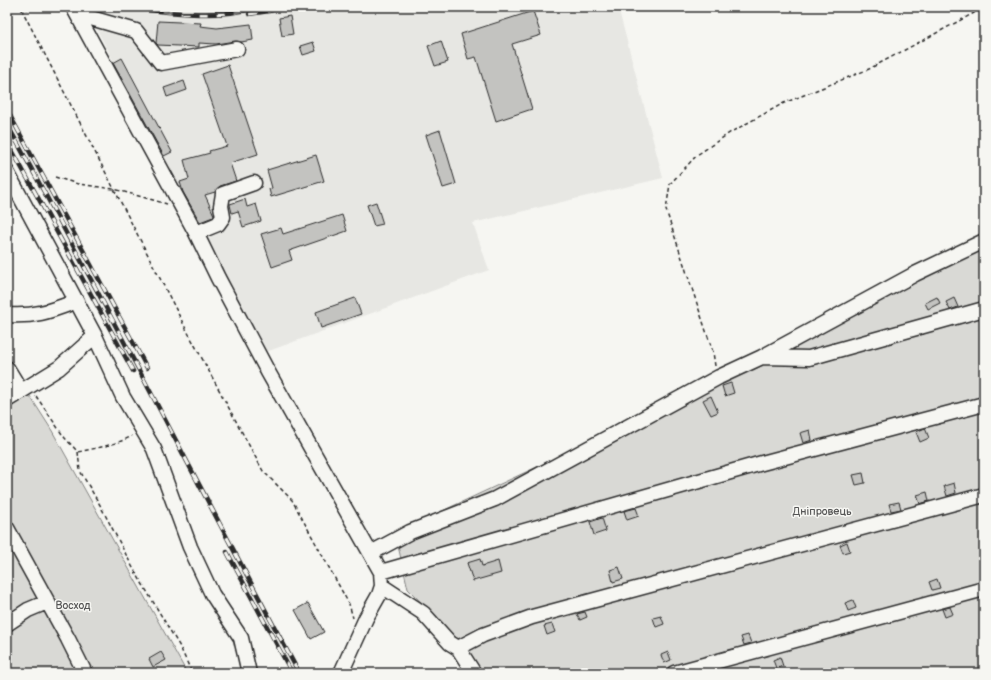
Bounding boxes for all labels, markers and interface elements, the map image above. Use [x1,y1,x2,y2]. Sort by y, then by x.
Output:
park label: Дніпровець [793,505,852,518]
park label: Восход [55,599,91,612]

